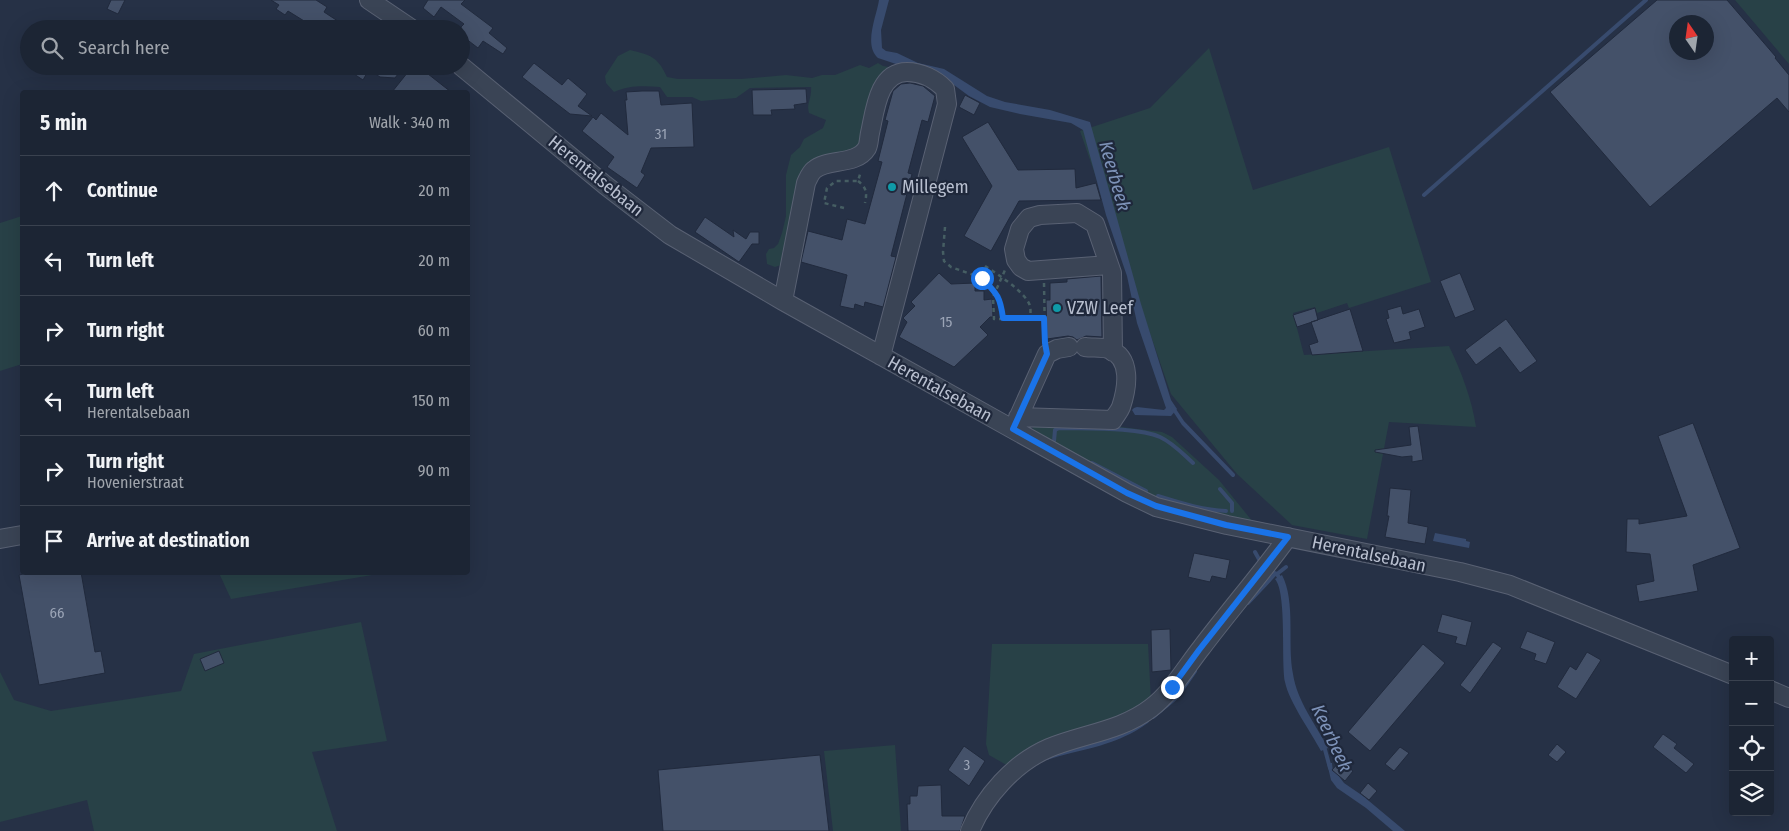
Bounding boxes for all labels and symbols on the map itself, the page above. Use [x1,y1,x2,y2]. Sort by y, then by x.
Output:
north arrow [1669,15,1714,60]
house number: 31 [655,125,667,143]
street label: Herentalsebaan [544,131,648,221]
water label: Keerbeek [1094,138,1136,214]
place label: Millegem [902,176,969,198]
marker: Millegem [886,181,898,193]
route start [971,267,994,290]
place label: VZW Leef [1067,297,1134,319]
marker: VZW Leef [1051,302,1063,314]
house number: 15 [940,313,952,331]
street label: Herentalsebaan [884,351,996,427]
street label: Herentalsebaan [1310,531,1428,577]
house number: 66 [50,604,64,622]
route end [1161,676,1184,699]
water label: Keerbeek [1306,701,1358,775]
house number: 3 [964,756,971,774]

